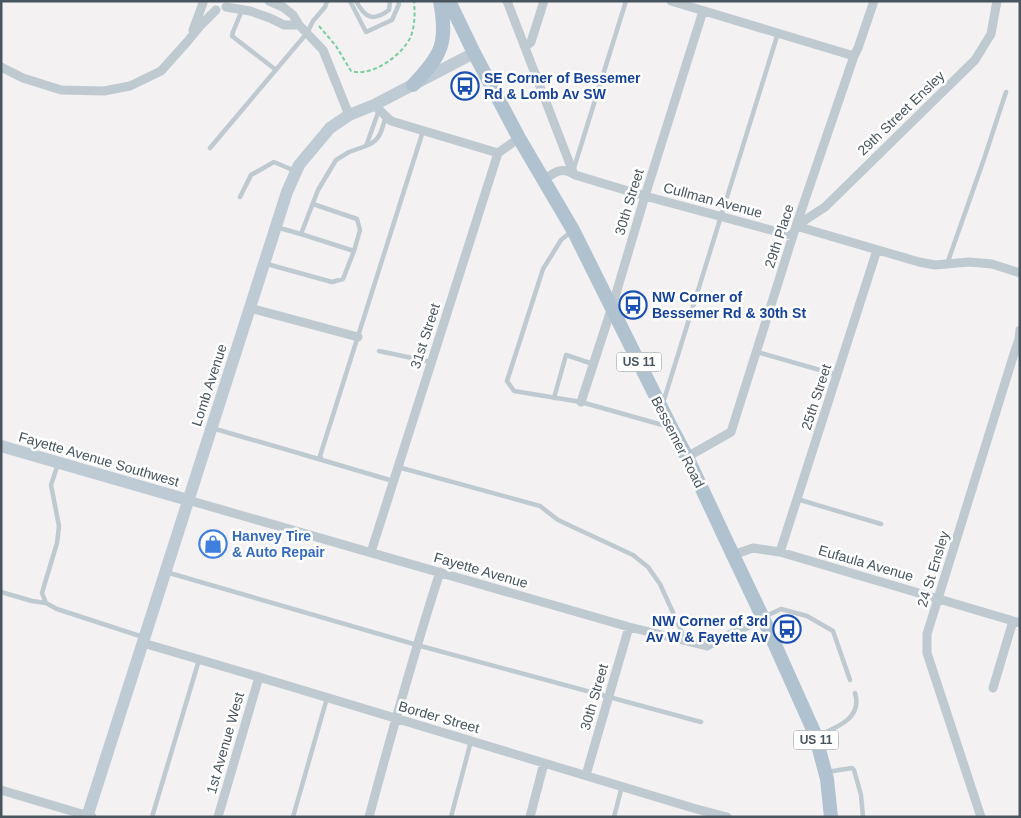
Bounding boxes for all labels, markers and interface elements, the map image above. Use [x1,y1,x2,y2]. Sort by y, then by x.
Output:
street label: 29th Street Ensley [854,68,948,158]
place label: SE Corner of Bessemer Rd & Lomb Av SW [484,70,641,102]
bus stop icon: SE Corner of Bessemer Rd & Lomb Av SW [450,71,480,101]
street label: 30th Street [611,167,647,237]
street label: Cullman Avenue [662,179,764,221]
street label: 29th Place [761,202,797,270]
place label: NW Corner of Bessemer Rd & 30th St [652,289,806,321]
bus stop icon: NW Corner of Bessemer Rd & 30th St [618,290,648,320]
street label: 31st Street [407,301,443,371]
street label: Lomb Avenue [188,342,230,428]
road number: US 11 [616,352,662,372]
street label: 25th Street [798,362,834,432]
street label: Bessemer Road [648,394,708,490]
street label: Fayette Avenue Southwest [17,428,181,490]
place label: Hanvey Tire & Auto Repair [232,528,325,560]
shop icon: Hanvey Tire & Auto Repair [198,529,228,559]
street label: 24 St Ensley [914,529,952,609]
street label: Eufaula Avenue [817,542,915,584]
street label: Fayette Avenue [432,549,530,591]
place label: NW Corner of 3rd Av W & Fayette Av [646,613,768,645]
bus stop icon: NW Corner of 3rd Av W & Fayette Av [772,614,802,644]
street label: 30th Street [577,662,611,732]
street label: 1st Avenue West [203,690,247,795]
street label: Border Street [397,698,481,736]
road number: US 11 [794,730,838,750]

